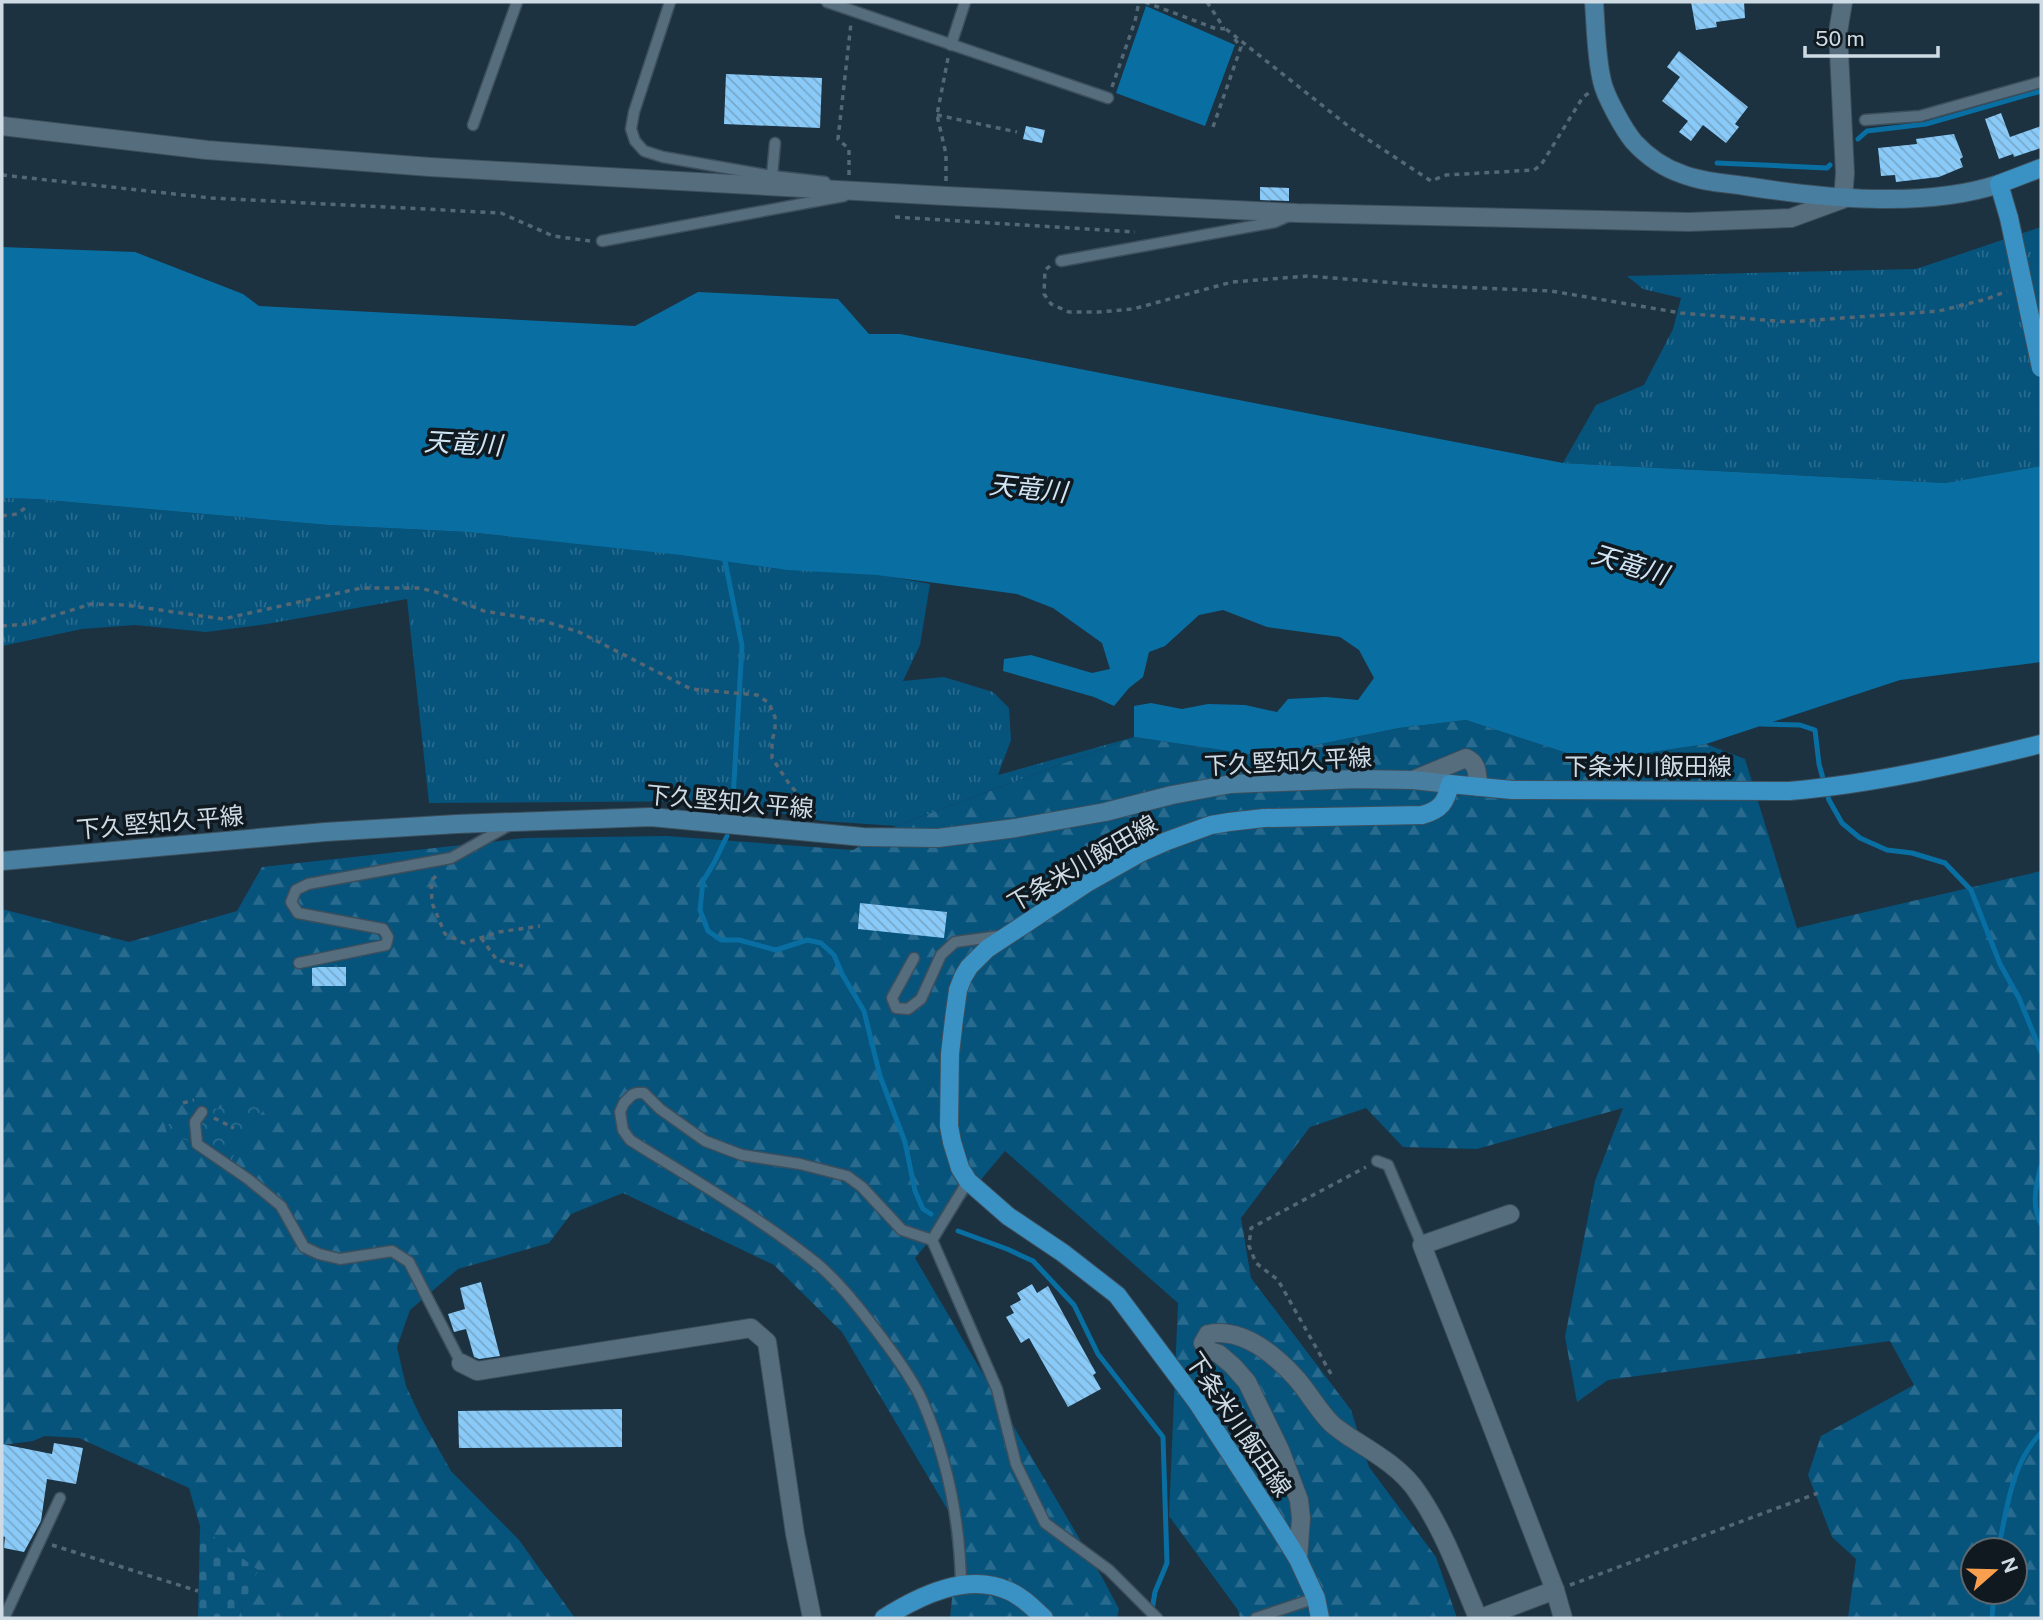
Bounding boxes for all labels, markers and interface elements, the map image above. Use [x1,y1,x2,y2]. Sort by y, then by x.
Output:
scale bar [1805,14,1938,58]
text: 50 m [1815,26,1865,51]
water label: 天竜川 [423,425,506,461]
water label: 天竜川 [988,469,1071,508]
water label: 天竜川 [1588,538,1675,591]
street label: 下久堅知久平線 [1203,743,1373,779]
street label: 下条米川飯田線 [1564,752,1732,780]
street label: 下久堅知久平線 [645,780,815,822]
street label: 下久堅知久平線 [75,801,245,843]
street label: 下条米川飯田線 [1002,809,1162,917]
street label: 下条米川飯田線 [1180,1347,1298,1501]
north arrow [1959,1536,2029,1606]
text: N [1997,1554,2023,1576]

